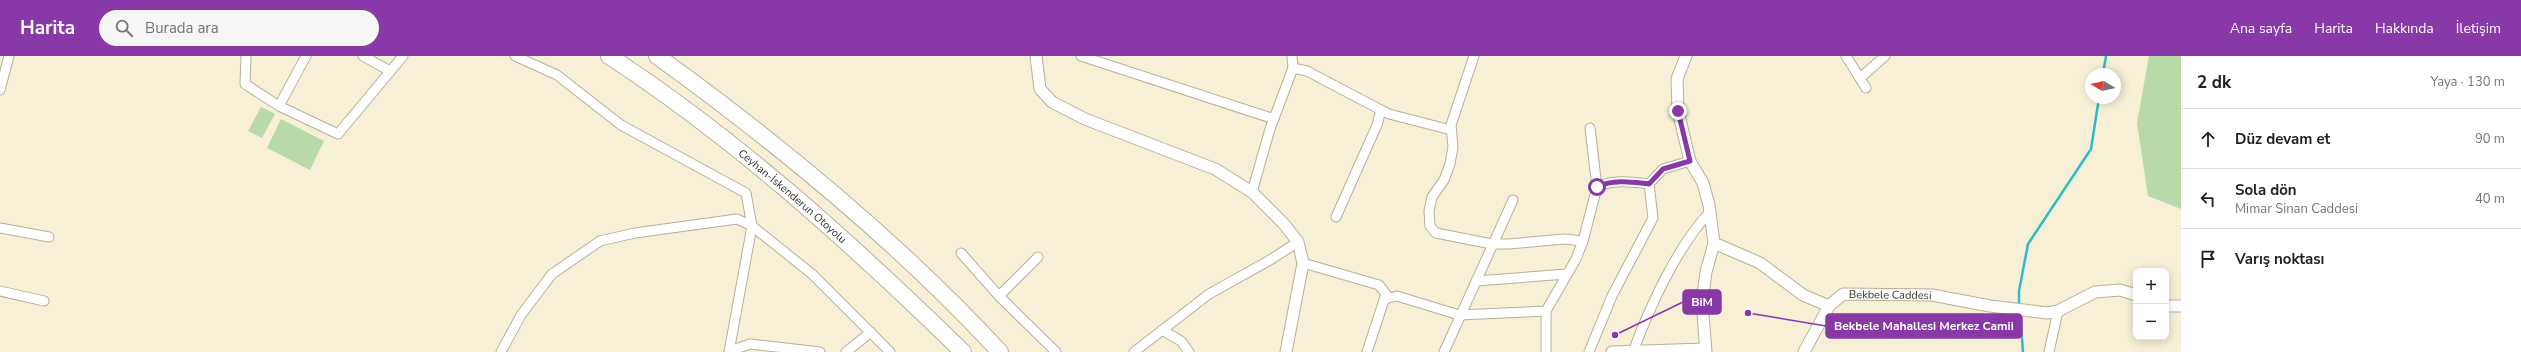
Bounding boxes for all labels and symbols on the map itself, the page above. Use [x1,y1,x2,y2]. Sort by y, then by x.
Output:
north arrow [2085,68,2121,104]
route end [1669,102,1687,120]
street label: Ceyhan-İskenderun Otoyolu [735,145,850,246]
route start [1588,178,1606,196]
street label: Bekbele Caddesi [1849,287,1932,302]
callout: BiM [1683,290,1721,314]
text: BiM [1691,294,1713,310]
callout: Bekbele Mahallesi Merkez Camii [1826,314,2022,338]
text: Bekbele Mahallesi Merkez Camii [1834,318,2014,334]

